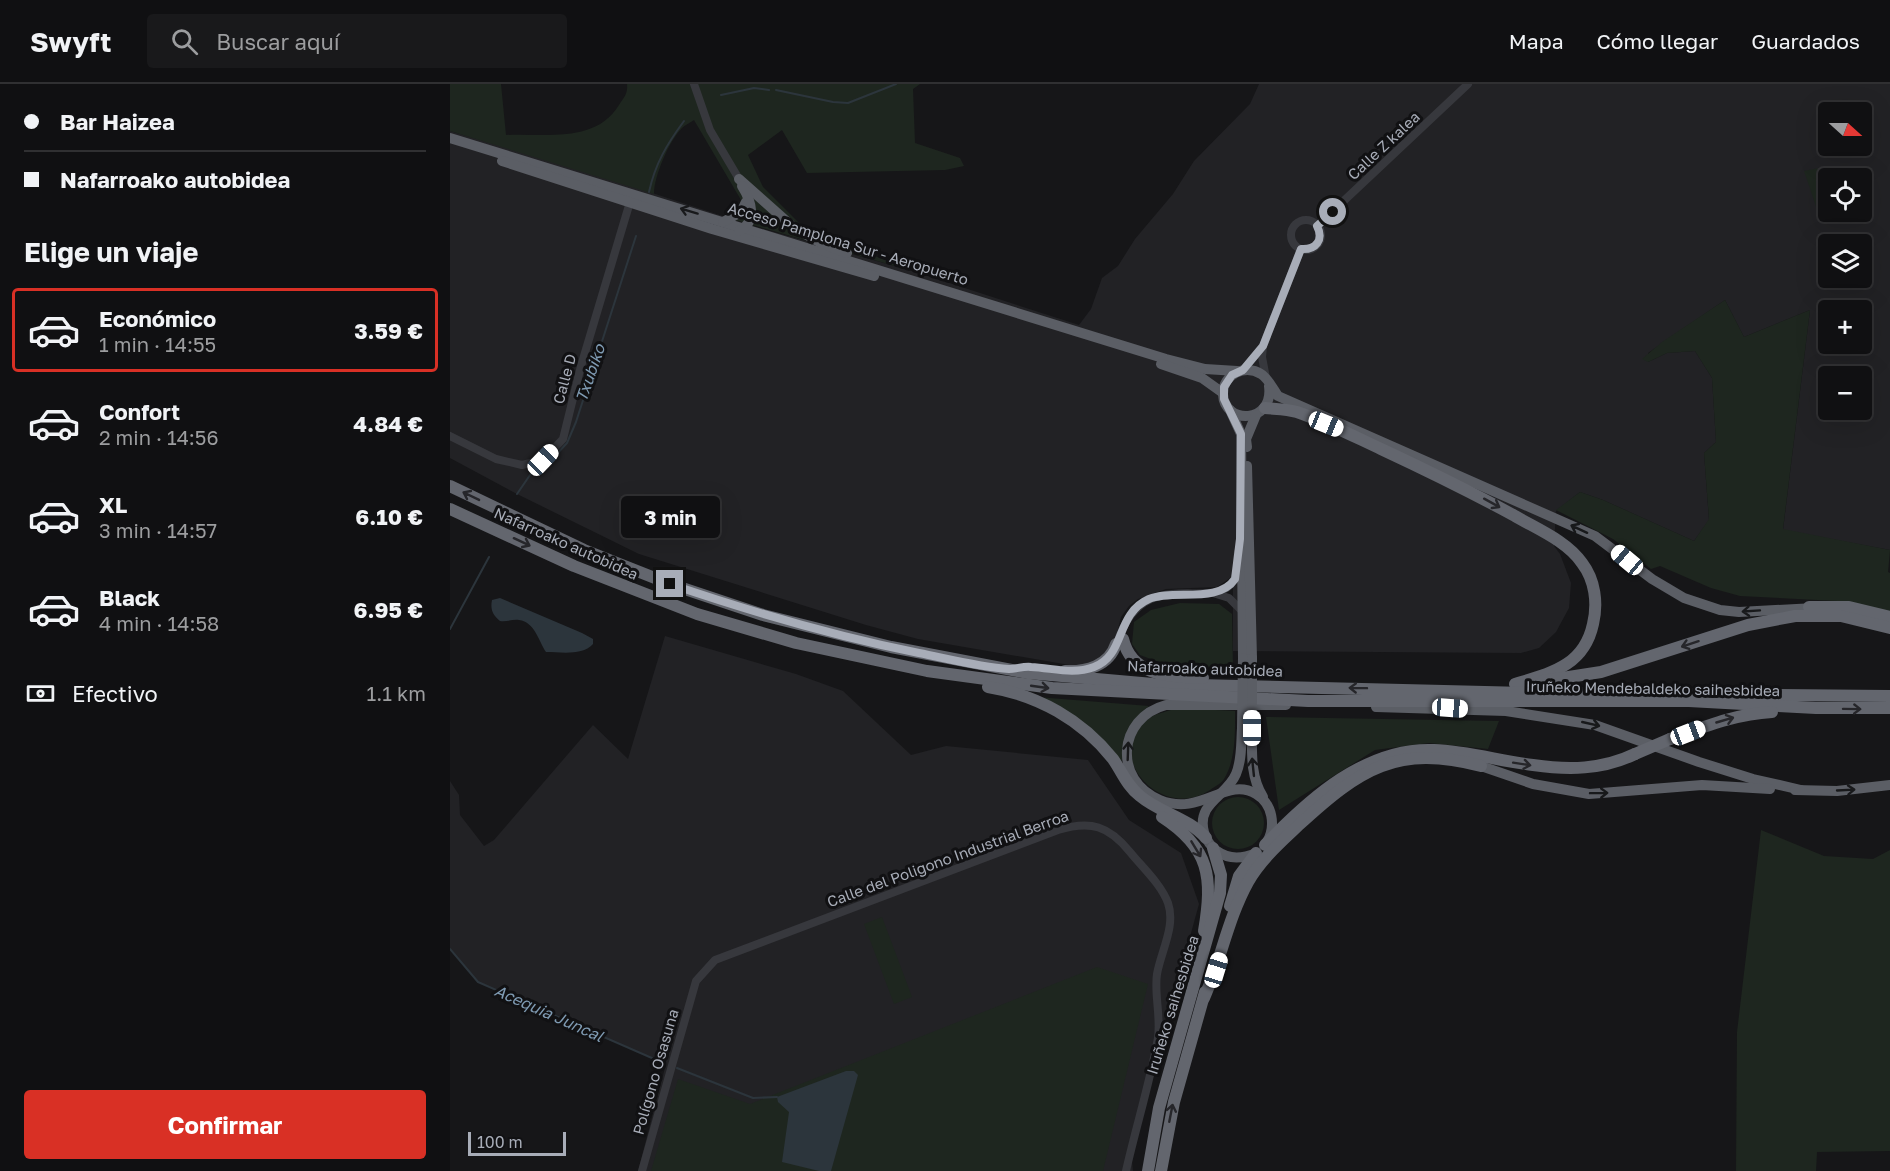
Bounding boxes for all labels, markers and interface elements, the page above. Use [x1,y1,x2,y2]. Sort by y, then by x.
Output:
search box [147,14,567,68]
text: Swyft [30,25,111,58]
icon: search [168,25,201,58]
text: Buscar aquí [216,28,340,55]
text: Mapa [1509,28,1564,54]
text: Cómo llegar [1597,28,1718,54]
text: Guardados [1751,28,1860,54]
north arrow [1818,102,1872,156]
map controls [1818,102,1872,420]
street label: Calle Z kalea [1344,107,1423,183]
text: Bar Haizea [60,108,175,135]
text: Nafarroako autobidea [60,166,290,193]
button: locate [1818,168,1872,222]
street label: Acceso Pamplona Sur - Aeropuerto [726,198,971,288]
route start [1319,198,1346,225]
one-way arrow [680,205,699,216]
button: layers [1818,234,1872,288]
text: Elige un viaje [24,236,198,268]
button: + [1818,300,1872,354]
icon: car [27,303,81,357]
text: Económico [99,305,216,332]
text: 3.59 € [354,317,423,344]
text: 1 min · 14:55 [99,332,216,356]
water label: Txubiko [571,340,610,404]
street label: Calle D [549,352,579,406]
button: − [1818,366,1872,420]
icon: car [27,396,81,450]
text: Confort [99,398,180,425]
car [1306,409,1346,439]
text: 4.84 € [353,410,423,437]
text: 2 min · 14:56 [99,425,219,449]
car [524,441,562,479]
icon: car [27,489,81,543]
one-way arrow [463,490,481,502]
text: XL [99,491,127,518]
callout: 3 min [620,497,720,539]
one-way arrow [1483,498,1500,510]
text: 6.10 € [355,503,423,530]
street label: Nafarroako autobidea [492,503,641,583]
text: 3 min [644,505,697,529]
text: 3 min · 14:57 [99,518,217,542]
one-way arrow [1571,522,1589,534]
one-way arrow [513,537,531,549]
car [1607,542,1647,578]
route end [656,570,683,597]
icon: car [27,582,81,636]
text: Black [99,584,160,611]
text: 6.95 € [354,596,423,623]
one-way arrow [1741,606,1761,617]
text: 4 min · 14:58 [99,611,219,635]
one-way arrow [1681,639,1700,650]
street label: Nafarroako autobidea [1127,656,1283,680]
icon: cash [24,677,57,710]
street label: Iruñeko Mendebaldeko saihesbidea [1526,677,1780,699]
text: Efectivo [72,680,158,707]
text: 1.1 km [367,681,426,705]
one-way arrow [1029,681,1049,692]
one-way arrow [1349,682,1369,694]
car [1431,698,1469,718]
one-way arrow [1842,703,1862,714]
car [1243,710,1261,746]
one-way arrow [1715,714,1734,725]
car [1668,718,1708,748]
one-way arrow [1581,719,1600,731]
one-way arrow [1122,741,1134,761]
one-way arrow [1247,757,1258,777]
one-way arrow [1512,758,1531,769]
one-way arrow [1835,784,1855,795]
one-way arrow [1588,788,1608,799]
street label: Calle del Poligono Industrial Berroa [824,806,1071,910]
one-way arrow [1190,841,1203,858]
street label: Iruñeko saihesbidea [1142,933,1202,1076]
car [1202,950,1230,990]
water label: Acequia Juncal [492,980,607,1046]
street label: Polígono Osasuna [628,1007,682,1137]
button: Confirmar [24,1090,426,1159]
one-way arrow [1166,1104,1177,1124]
scale bar [468,1129,566,1156]
text: 100 m [477,1132,523,1152]

